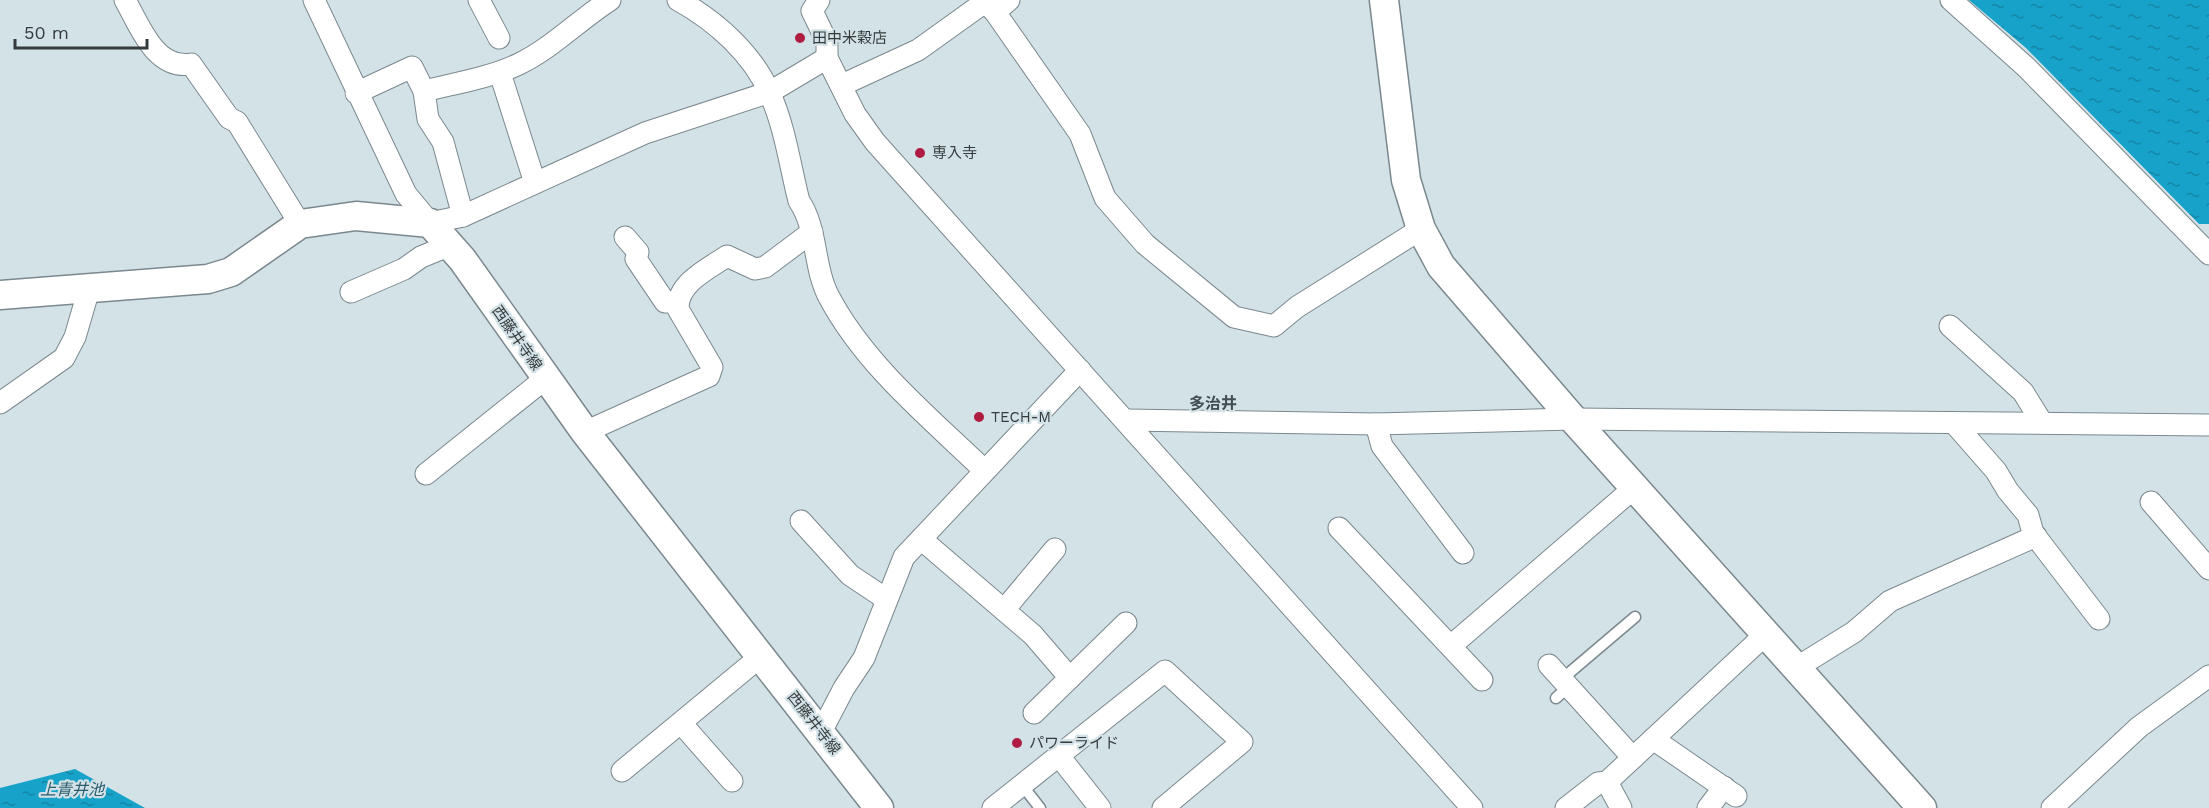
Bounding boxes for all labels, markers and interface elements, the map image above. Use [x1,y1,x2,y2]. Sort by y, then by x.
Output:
scale bar [15,12,147,50]
text: 50 m [24,22,69,43]
place label: 田中米穀店 [812,29,887,47]
marker: 田中米穀店 [793,31,807,45]
place label: 専入寺 [932,144,977,162]
marker: 専入寺 [913,146,927,160]
street label: 西藤井寺線 [488,302,546,374]
district label: 多治井 [1189,394,1237,413]
place label: TECH-M [991,408,1051,426]
marker: TECH-M [972,410,986,424]
street label: 西藤井寺線 [784,688,844,758]
place label: パワーライド [1029,734,1119,752]
marker: パワーライド [1010,736,1024,750]
water label: 上青井池 [40,780,106,799]

